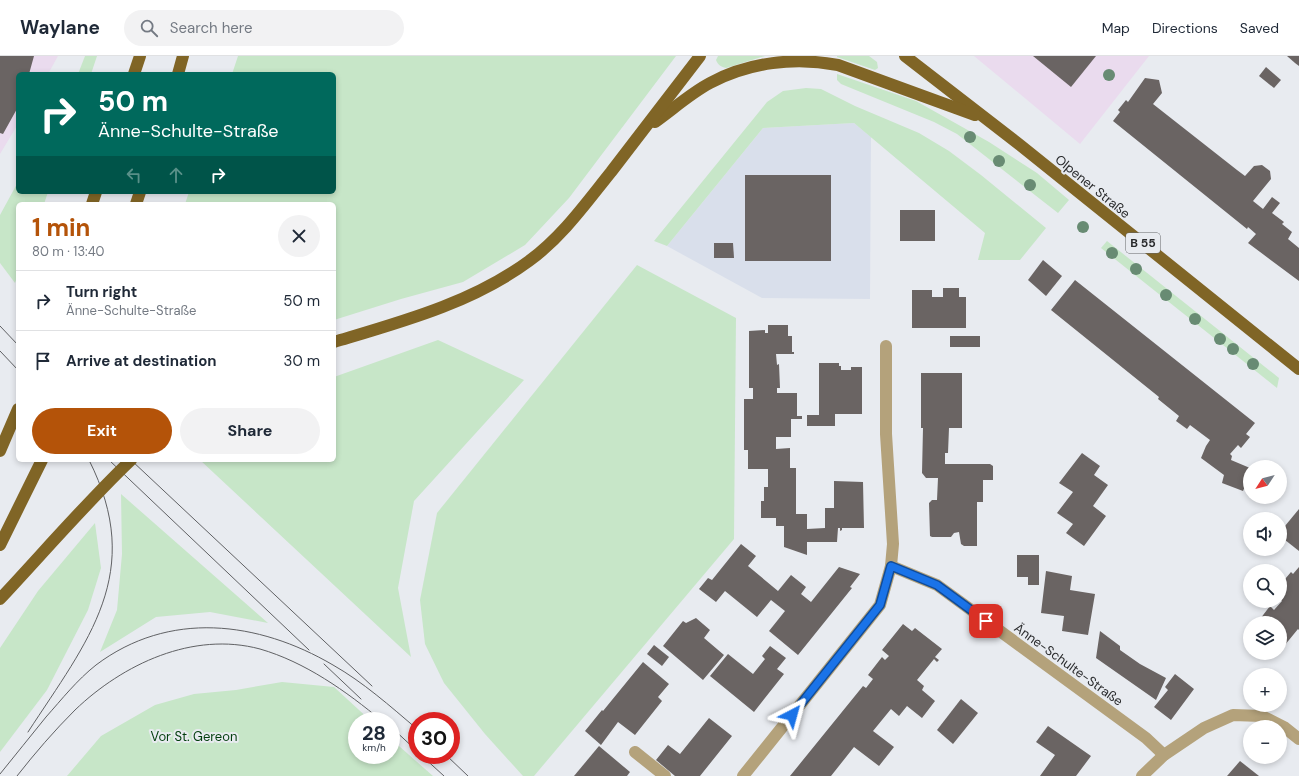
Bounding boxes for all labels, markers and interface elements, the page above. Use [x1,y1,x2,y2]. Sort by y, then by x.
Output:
search box [124,10,404,46]
text: Waylane [20,15,100,40]
icon: search [138,17,160,39]
text: Search here [170,18,253,38]
text: Map [1102,19,1130,37]
text: Directions [1152,19,1218,37]
text: Saved [1240,19,1279,37]
text: 50 m [98,83,168,120]
icon: right [32,88,84,140]
text: Änne-Schulte-Straße [98,119,279,143]
street label: Olpener Straße [1052,151,1134,222]
icon: left [123,164,145,186]
icon: ahead [165,164,187,186]
icon: right [207,164,229,186]
text: 1 min [32,212,90,243]
button: close [278,215,320,257]
road number: B 55 [1126,233,1160,253]
text: 80 m · 13:40 [32,243,104,260]
text: Turn right [66,282,137,302]
icon: right [32,290,54,312]
text: 50 m [283,291,320,311]
text: Änne-Schulte-Straße [66,302,196,319]
icon: arrive [32,350,54,372]
text: Arrive at destination [66,351,217,371]
text: 30 m [284,351,320,371]
button: Exit [32,408,172,454]
button: Share [180,408,320,454]
north arrow [1243,460,1287,504]
map controls [1243,460,1287,764]
button: sound [1243,512,1287,556]
button: search [1243,564,1287,608]
pin [969,604,1003,638]
icon: arrive [975,610,997,632]
button: layers [1243,616,1287,660]
street label: Änne-Schulte-Straße [1011,619,1126,710]
button: + [1243,668,1287,712]
position arrow [771,694,813,736]
speed limit sign: 30 [408,712,460,764]
text: 28 [362,720,386,746]
button: − [1243,720,1287,764]
park label: Vor St. Gereon [151,728,237,745]
text: km/h [362,741,386,754]

